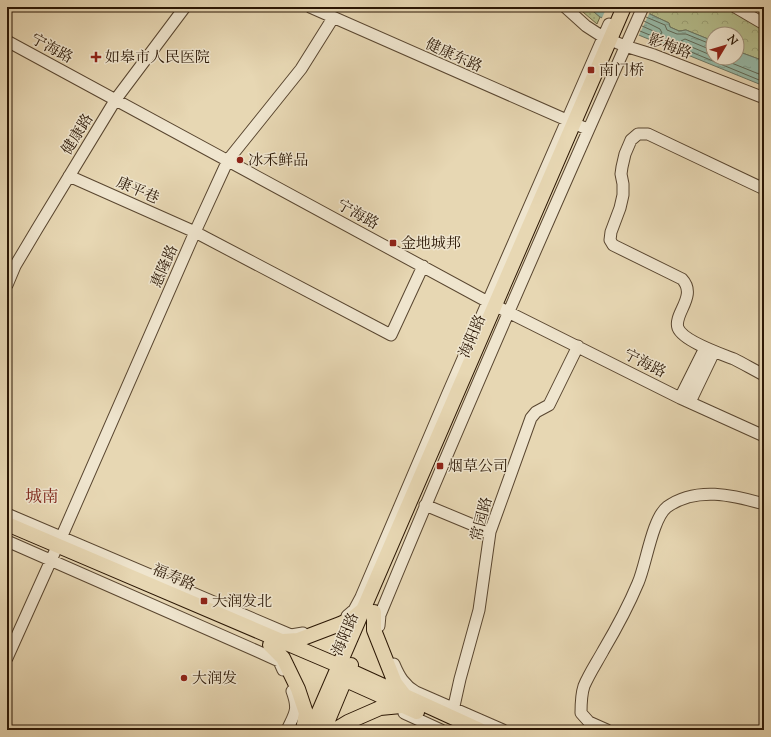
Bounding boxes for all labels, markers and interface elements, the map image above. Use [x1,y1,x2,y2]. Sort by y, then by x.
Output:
north arrow [705,26,745,66]
street label: 宁海路 [26,29,76,69]
street label: 影梅路 [645,30,694,65]
text: N [722,31,741,49]
street label: 健康东路 [422,35,485,78]
place label: 如皋市人民医院 [105,48,210,69]
marker: 如皋市人民医院 [90,51,102,63]
place label: 南门桥 [599,61,644,82]
marker: 南门桥 [586,65,596,75]
street label: 健康路 [57,110,99,159]
place label: 冰禾鲜品 [248,151,308,172]
marker: 冰禾鲜品 [235,155,245,165]
street label: 康平巷 [113,173,162,210]
street label: 宁海路 [332,195,382,235]
place label: 金地城邦 [401,234,461,255]
marker: 金地城邦 [388,238,398,248]
street label: 惠隆路 [147,242,184,291]
street label: 海阳路 [455,312,492,361]
street label: 宁海路 [619,345,669,384]
place label: 烟草公司 [448,457,508,478]
marker: 烟草公司 [435,461,445,471]
district label: 城南 [25,486,59,510]
street label: 常园路 [466,495,498,544]
street label: 福寿路 [149,560,198,597]
place label: 大润发北 [212,592,272,613]
marker: 大润发北 [199,596,209,606]
street label: 海阳路 [328,610,365,659]
place label: 大润发 [192,669,237,690]
marker: 大润发 [179,673,189,683]

